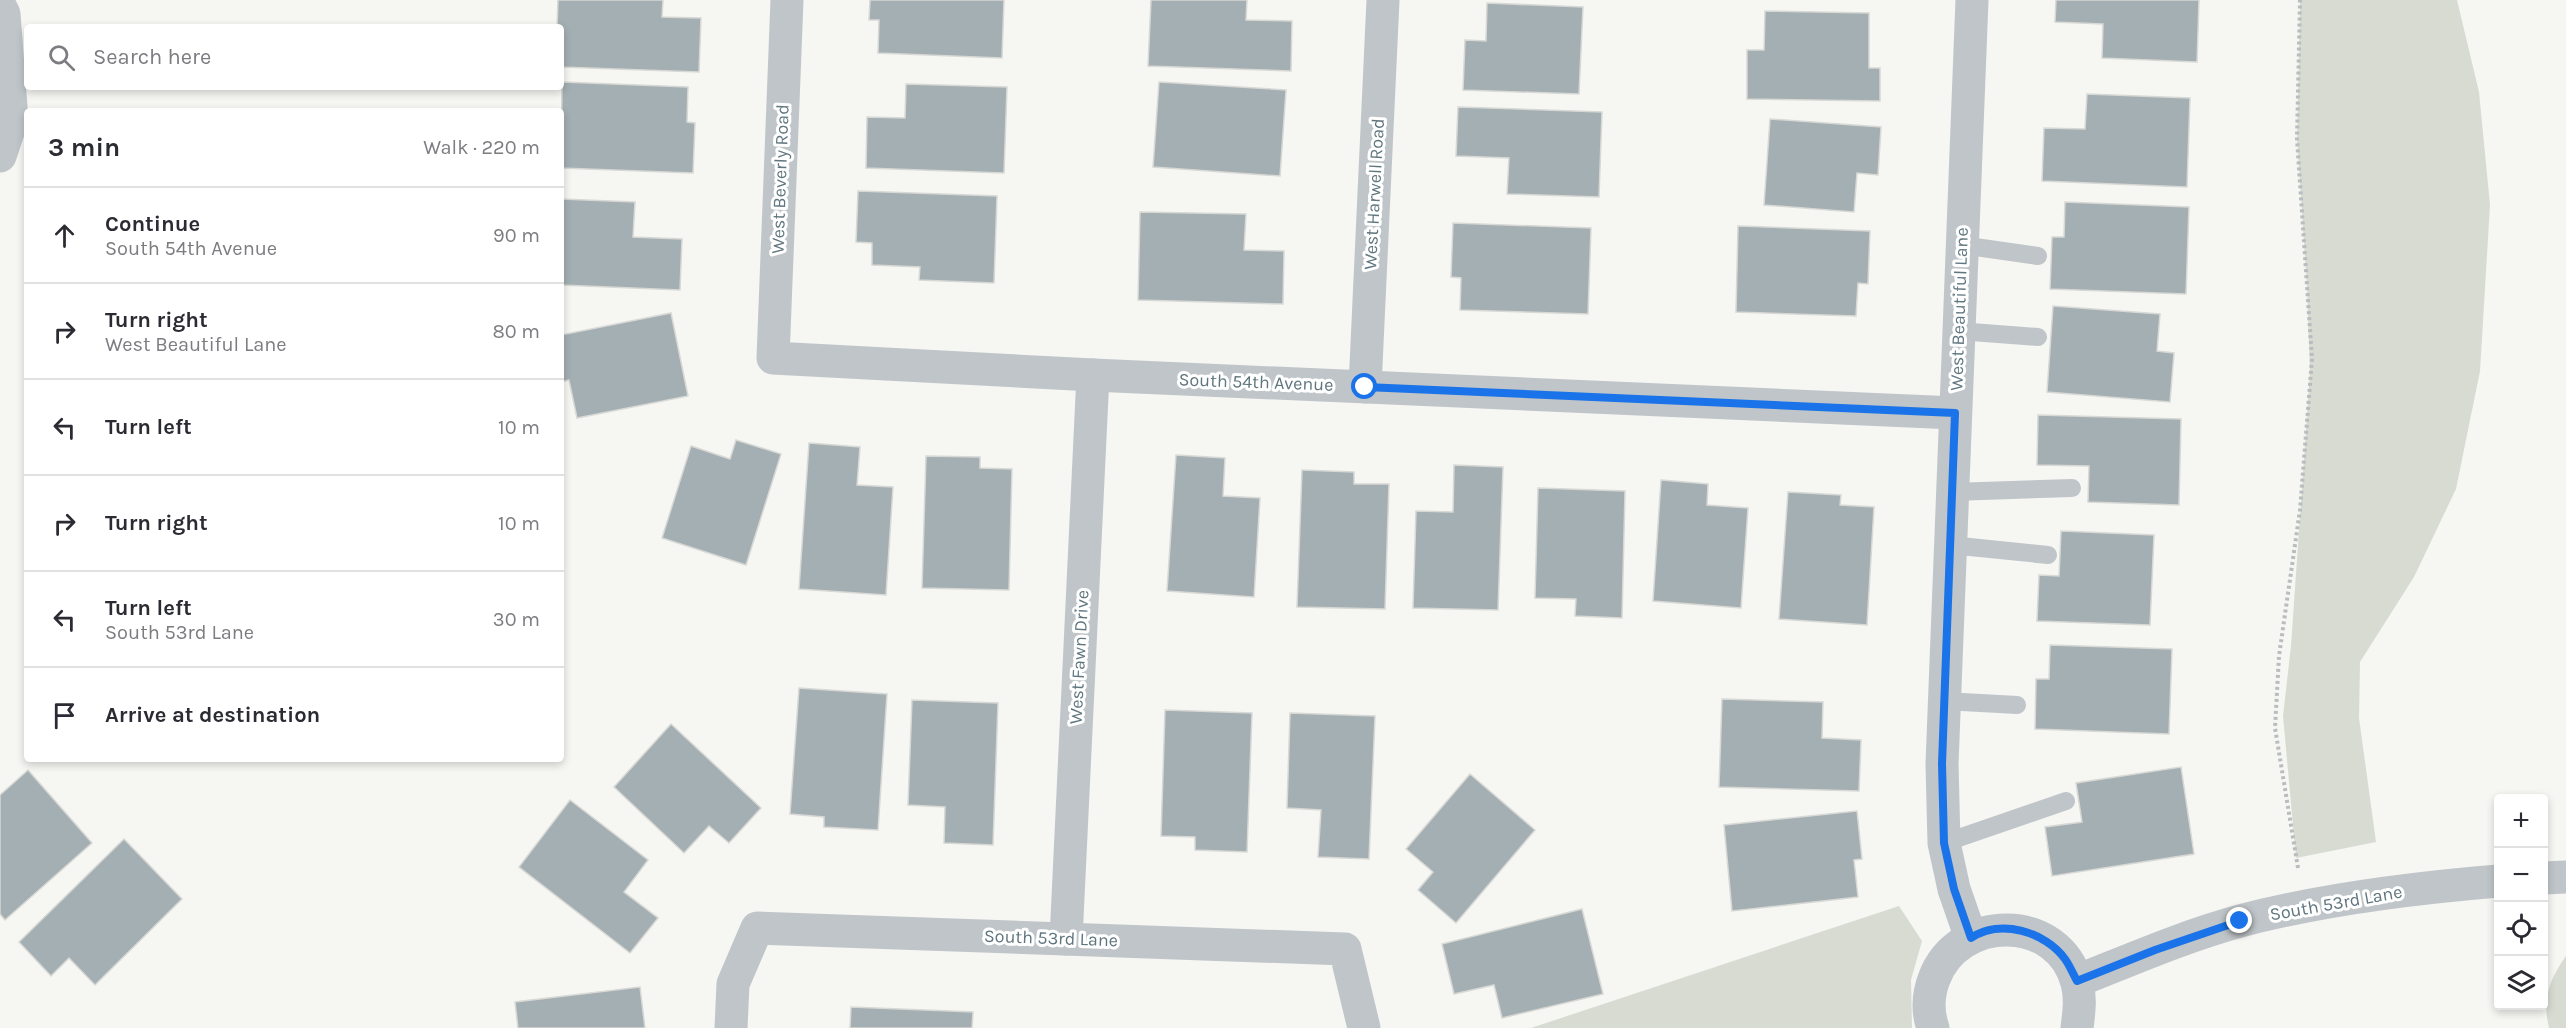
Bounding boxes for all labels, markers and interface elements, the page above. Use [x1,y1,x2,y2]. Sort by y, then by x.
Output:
search box [24,24,564,90]
icon: search [45,41,78,74]
text: Search here [93,44,211,70]
street label: West Beverly Road [766,104,794,254]
street label: West Harwell Road [1359,118,1389,270]
text: 3 min [48,132,120,163]
text: Walk · 220 m [423,136,540,159]
text: Continue [105,211,200,237]
icon: ahead [48,219,81,252]
text: 90 m [493,224,540,247]
street label: West Beautiful Lane [1945,227,1973,391]
text: South 54th Avenue [105,237,277,260]
text: Turn right [105,307,208,333]
icon: right [48,315,81,348]
text: 80 m [492,320,540,343]
text: West Beautiful Lane [105,333,287,356]
street label: South 54th Avenue [1178,368,1334,396]
route start [1351,373,1377,399]
icon: left [48,411,81,444]
text: Turn left [105,414,192,440]
text: 10 m [498,416,540,439]
icon: right [48,507,81,540]
text: Turn right [105,510,208,536]
text: 10 m [498,512,540,535]
street label: West Fawn Drive [1064,589,1094,725]
text: Turn left [105,595,192,621]
icon: left [48,603,81,636]
text: 30 m [493,608,540,631]
text: South 53rd Lane [105,621,254,644]
icon: arrive [48,699,81,732]
text: Arrive at destination [105,702,320,728]
map controls [2494,794,2548,1010]
button: + [2494,794,2548,848]
button: − [2494,848,2548,902]
street label: South 53rd Lane [2268,881,2404,925]
button: locate [2494,902,2548,956]
route end [2226,907,2252,933]
street label: South 53rd Lane [984,925,1118,951]
button: layers [2494,956,2548,1010]

